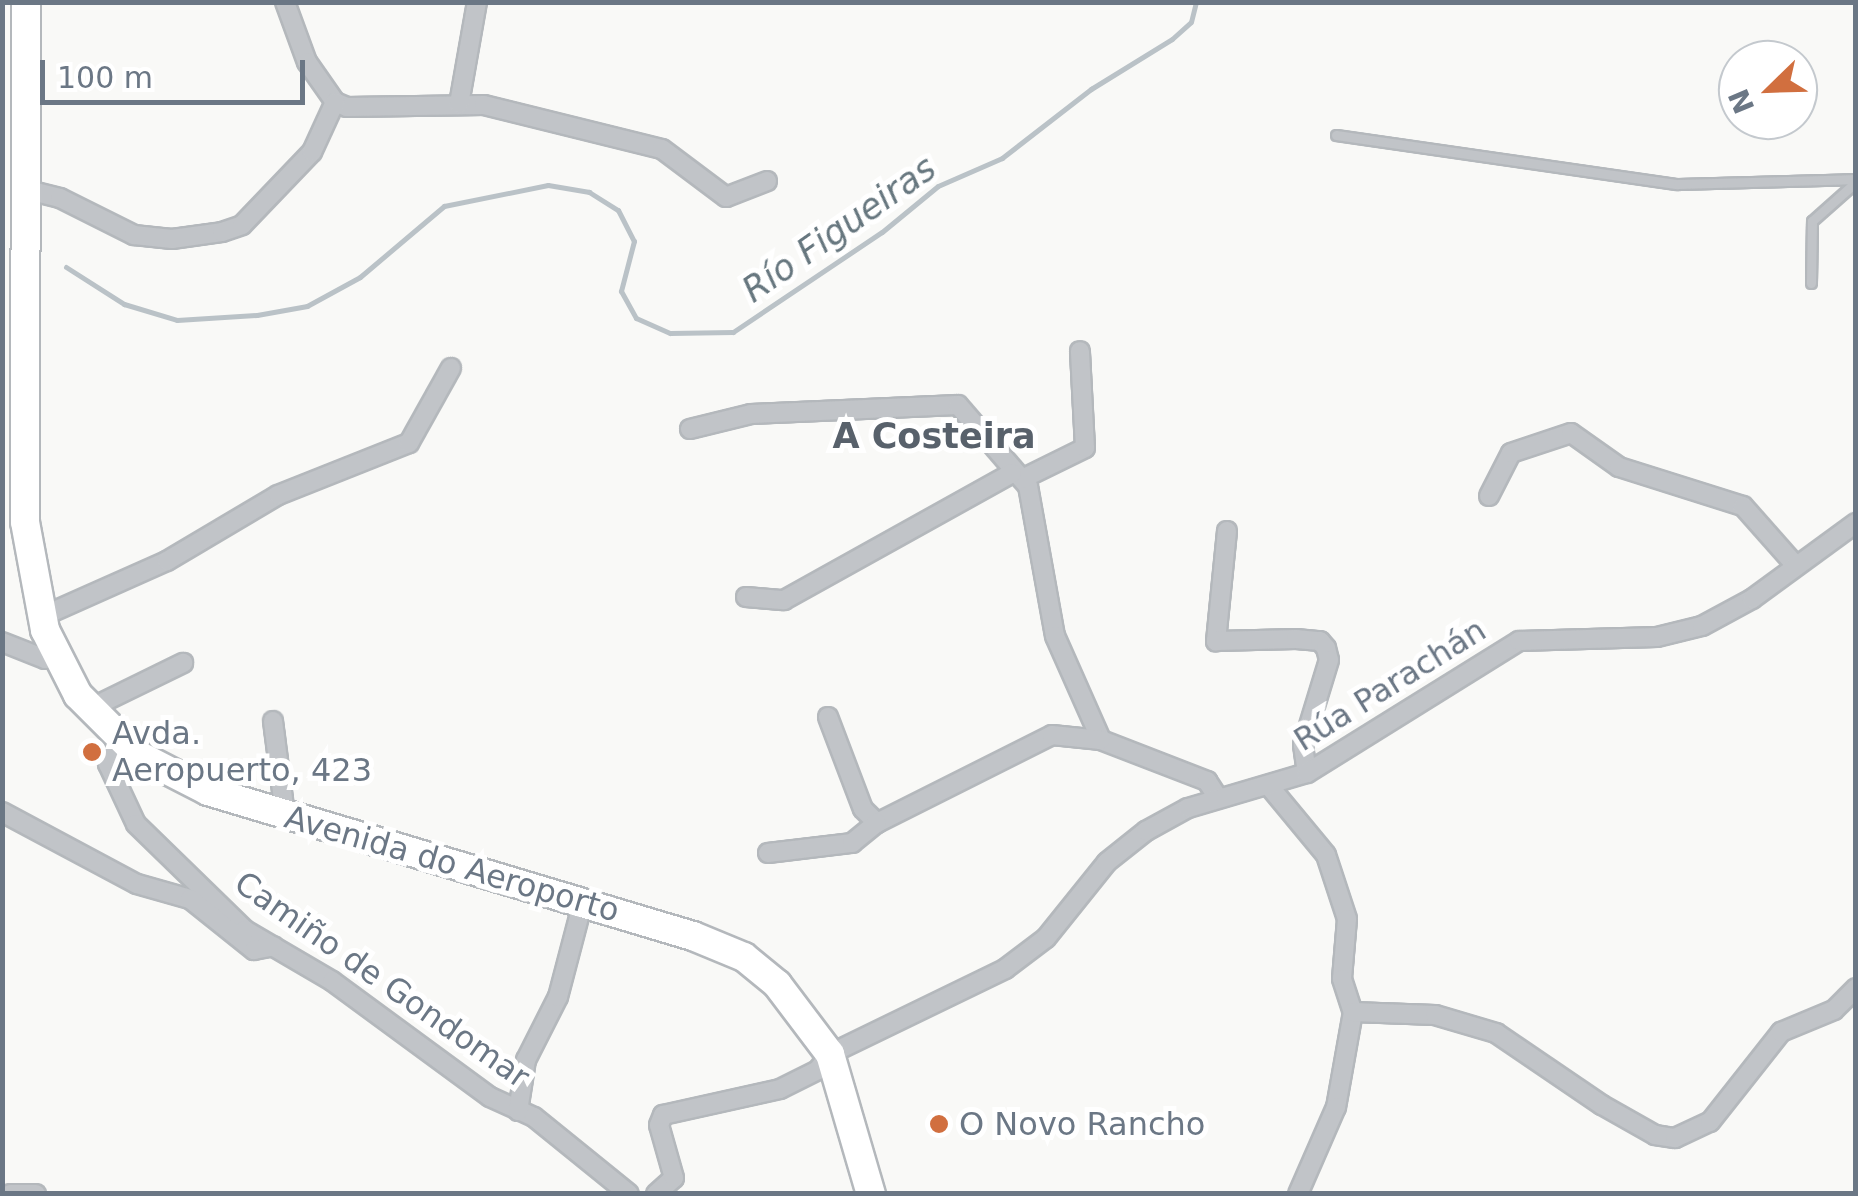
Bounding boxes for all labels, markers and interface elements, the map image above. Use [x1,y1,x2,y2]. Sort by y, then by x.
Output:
scale bar [45,40,310,102]
north arrow [1718,40,1818,140]
text: 100 m [57,60,153,95]
text: N [1722,84,1762,118]
water label: Río Figueiras [734,147,944,311]
district label: A Costeira [832,415,1036,457]
street label: Rúa Parachán [1287,611,1493,759]
place label: Avda. Aeropuerto, 423 [112,715,372,790]
marker: Avda. Aeropuerto, 423 [81,741,103,763]
street label: Avenida do Aeroporto [280,798,624,930]
street label: Camiño de Gondomar [227,864,537,1096]
place label: O Novo Rancho [959,1105,1205,1143]
marker: O Novo Rancho [928,1113,950,1135]

